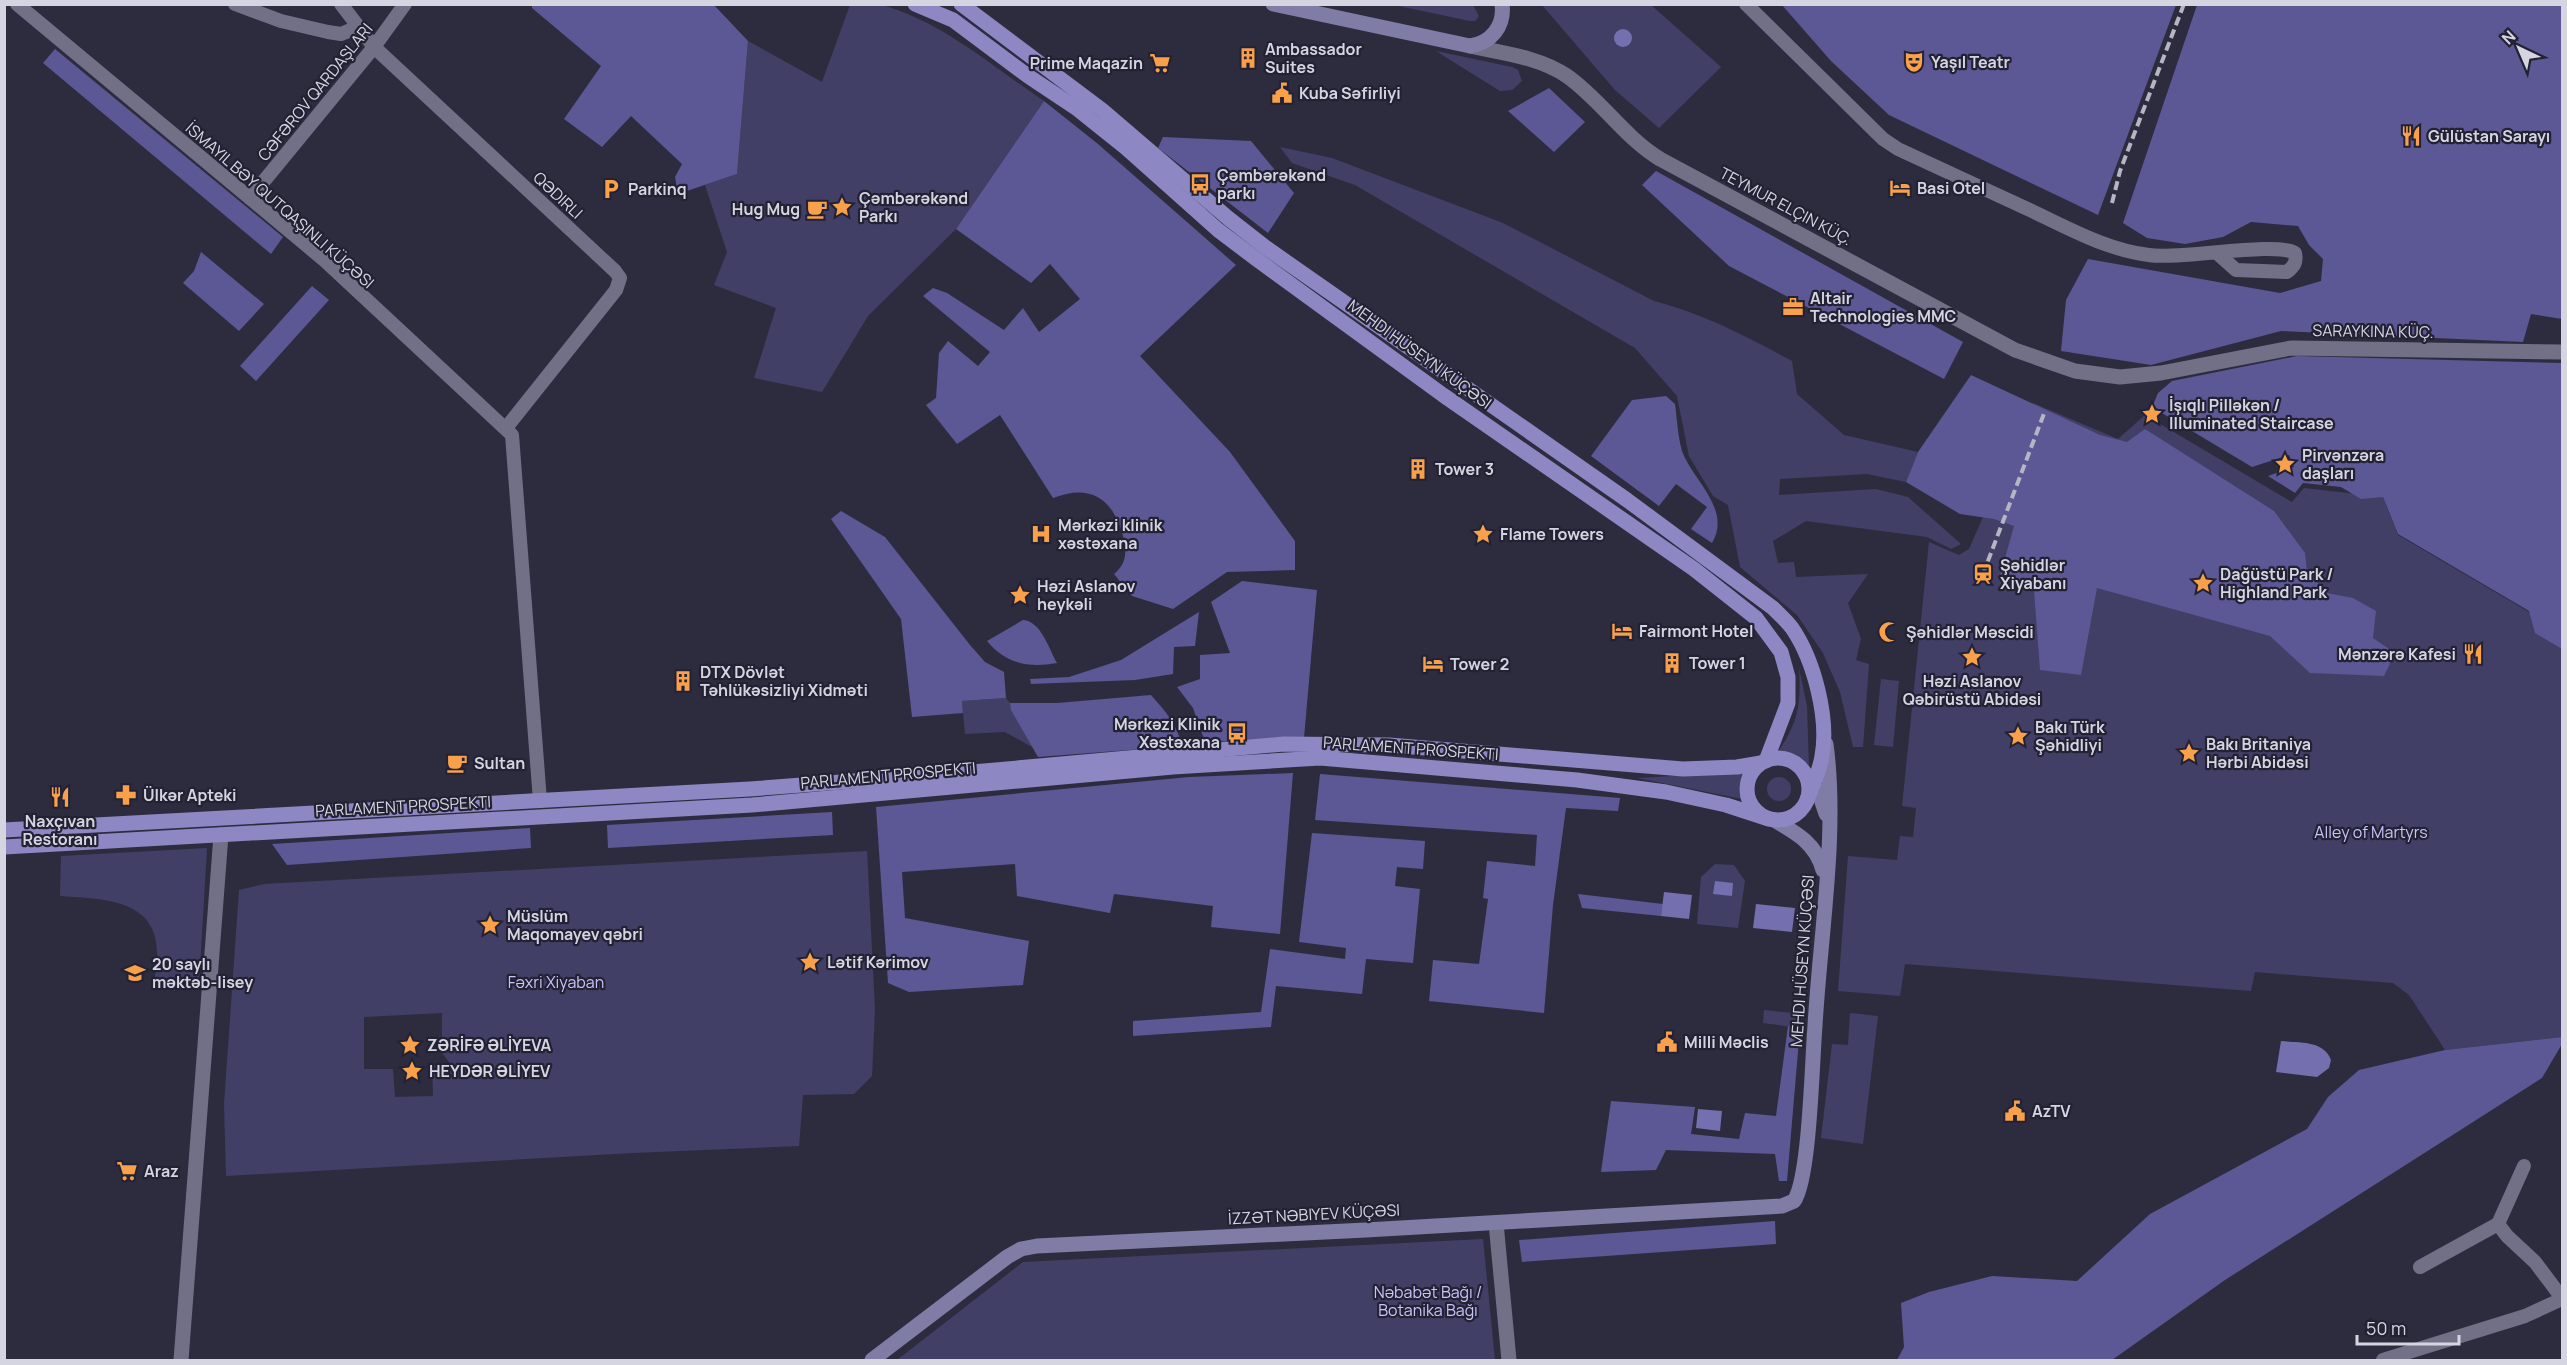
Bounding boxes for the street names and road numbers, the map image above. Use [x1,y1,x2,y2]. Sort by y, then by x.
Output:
street label: CƏFƏROV QARDAŞLARI [253,18,377,166]
street label: İSMAYIL BƏY QUTQAŞINLI KÜÇƏSI [181,117,379,293]
street label: TEYMUR ELÇIN KÜÇ. [1716,162,1856,250]
street label: QƏDIRLI [529,166,587,224]
street label: MEHDI HÜSEYN KÜÇƏSI [1344,294,1496,414]
street label: SARAYKINA KÜÇ. [2312,319,2434,343]
street label: PARLAMENT PROSPEKTI [1322,731,1500,765]
street label: PARLAMENT PROSPEKTI [799,756,977,794]
street label: PARLAMENT PROSPEKTI [315,790,491,822]
street label: MEHDI HÜSEYN KÜÇƏSI [1785,874,1819,1048]
street label: İZZƏT NƏBIYEV KÜÇƏSI [1227,1199,1401,1229]

